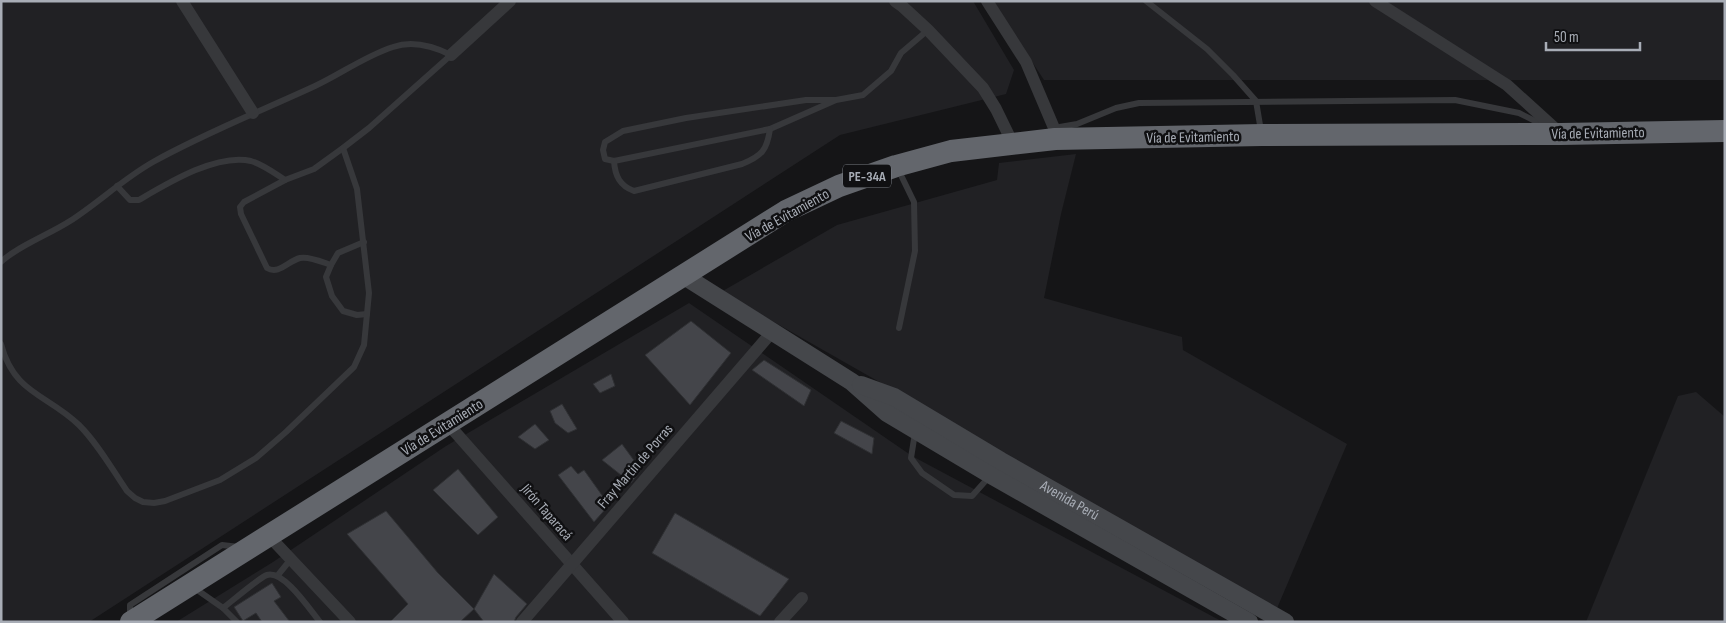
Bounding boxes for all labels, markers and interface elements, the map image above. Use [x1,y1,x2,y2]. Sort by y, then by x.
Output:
scale bar [1546,20,1640,52]
text: 50 m [1554,28,1579,47]
street label: Vía de Evitamiento [1551,123,1645,144]
street label: Vía de Evitamiento [1146,127,1240,148]
road number: PE-34A [843,165,891,188]
street label: Vía de Evitamiento [742,185,833,246]
street label: Vía de Evitamiento [398,395,487,460]
street label: Fray Martin de Porras [594,420,677,512]
street label: Avenida Perú [1036,476,1102,525]
street label: Jirón Taparacá [516,479,577,545]

